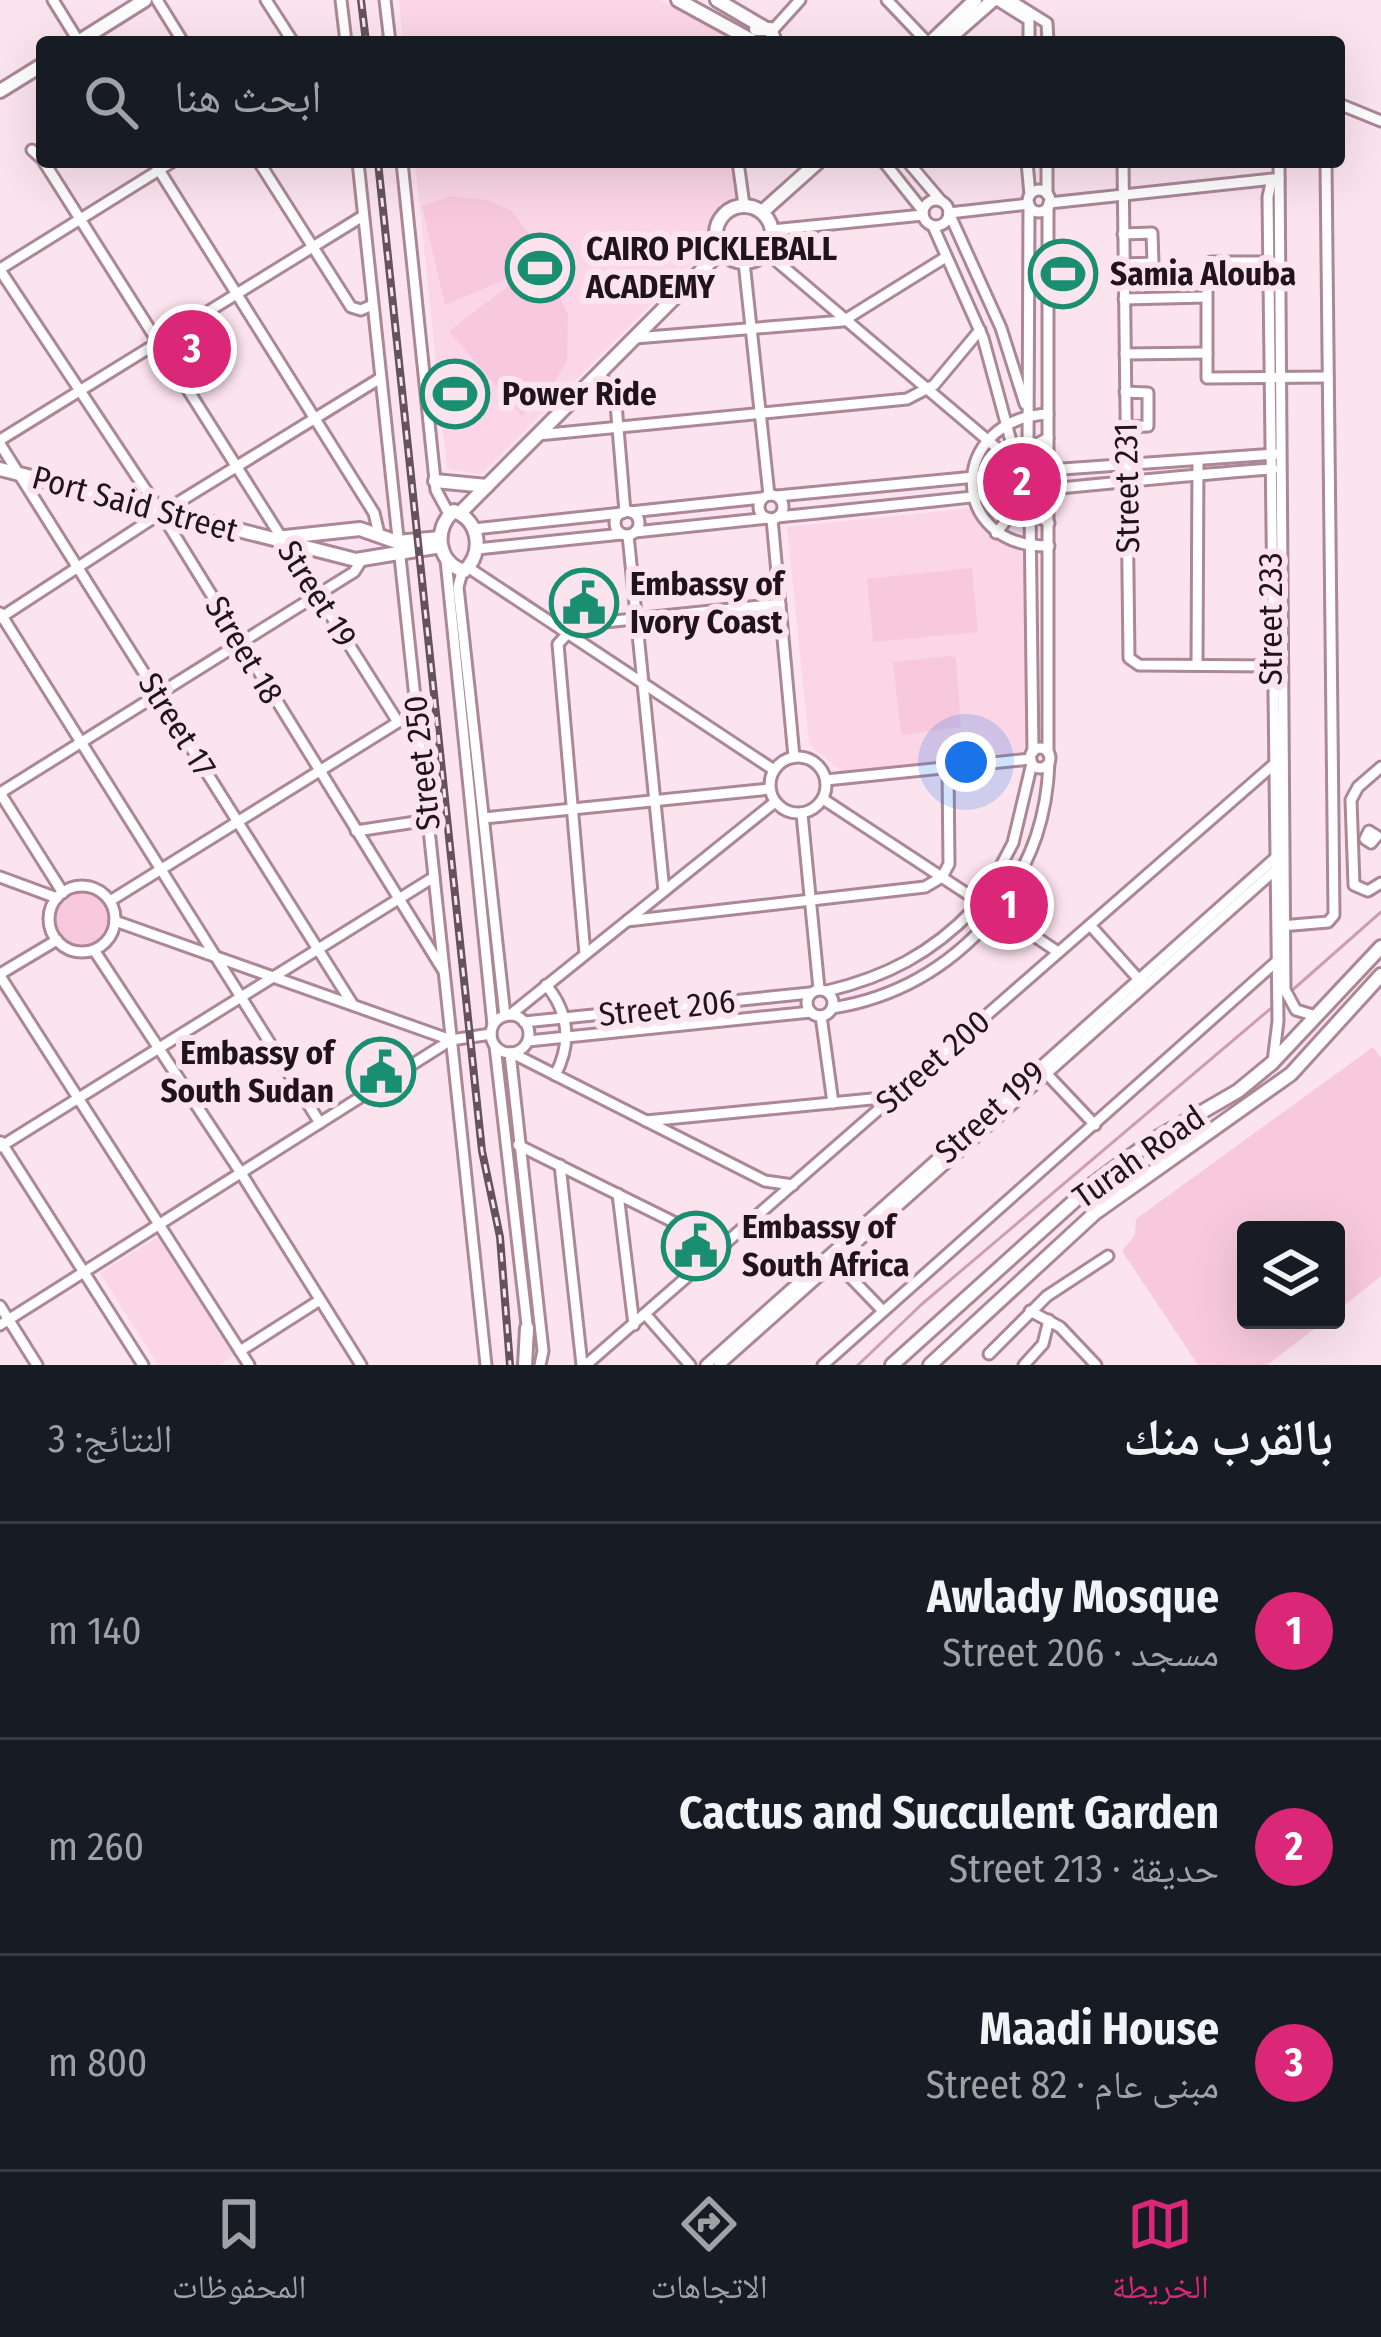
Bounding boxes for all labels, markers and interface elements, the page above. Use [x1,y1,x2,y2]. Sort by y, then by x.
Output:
search box [36,36,1345,168]
icon: search [78,69,144,135]
text: ابحث هنا [174,70,322,124]
place label: CAIRO PICKLEBALL ACADEMY [585,229,838,307]
sports icon: CAIRO PICKLEBALL ACADEMY [505,233,575,303]
sports icon: Samia Alouba [1028,239,1098,309]
place label: Samia Alouba [1110,254,1296,294]
pin: 3 [153,304,231,394]
sports icon: Power Ride [420,359,490,429]
place label: Power Ride [502,374,657,414]
street label: Street 231 [1106,422,1148,554]
pin: 2 [983,437,1061,527]
street label: Port Said Street [28,457,242,551]
street label: Street 19 [269,533,365,655]
street label: Street 233 [1251,552,1291,686]
place label: Embassy of Ivory Coast [630,564,787,642]
public building icon: Embassy of Ivory Coast [549,568,619,638]
street label: Street 18 [196,589,292,711]
street label: Street 17 [130,666,224,784]
street label: Street 250 [395,693,449,833]
your location [936,732,996,792]
pin: 1 [970,860,1048,950]
street label: Street 206 [597,981,737,1035]
street label: Street 200 [868,1002,998,1122]
place label: Embassy of South Sudan [160,1033,337,1111]
public building icon: Embassy of South Sudan [346,1037,416,1107]
street label: Street 199 [927,1052,1053,1172]
street label: Turah Road [1066,1097,1212,1217]
place label: Embassy of South Africa [742,1207,910,1285]
public building icon: Embassy of South Africa [661,1211,731,1281]
map controls [1237,1221,1345,1329]
button: layers [1237,1221,1345,1329]
text: بالقرب منك [1123,1407,1333,1469]
text: النتائج: 3 [48,1416,173,1462]
text: Awlady Mosque [927,1570,1219,1624]
text: 140 m [48,1608,142,1654]
text: 1 [1286,1608,1302,1654]
text: مسجد · Street 206 [942,1630,1219,1676]
text: Cactus and Succulent Garden [679,1786,1219,1840]
text: 260 m [48,1824,144,1870]
text: 2 [1285,1824,1303,1870]
text: حديقة · Street 213 [949,1846,1219,1892]
text: Maadi House [980,2002,1219,2056]
text: 800 m [48,2040,147,2086]
text: 3 [1285,2040,1303,2086]
text: مبنى عام · Street 82 [926,2062,1219,2108]
tab: المحفوظات [172,2191,306,2319]
tab: الاتجاهات [650,2191,768,2319]
tab: الخريطة [1112,2191,1209,2319]

